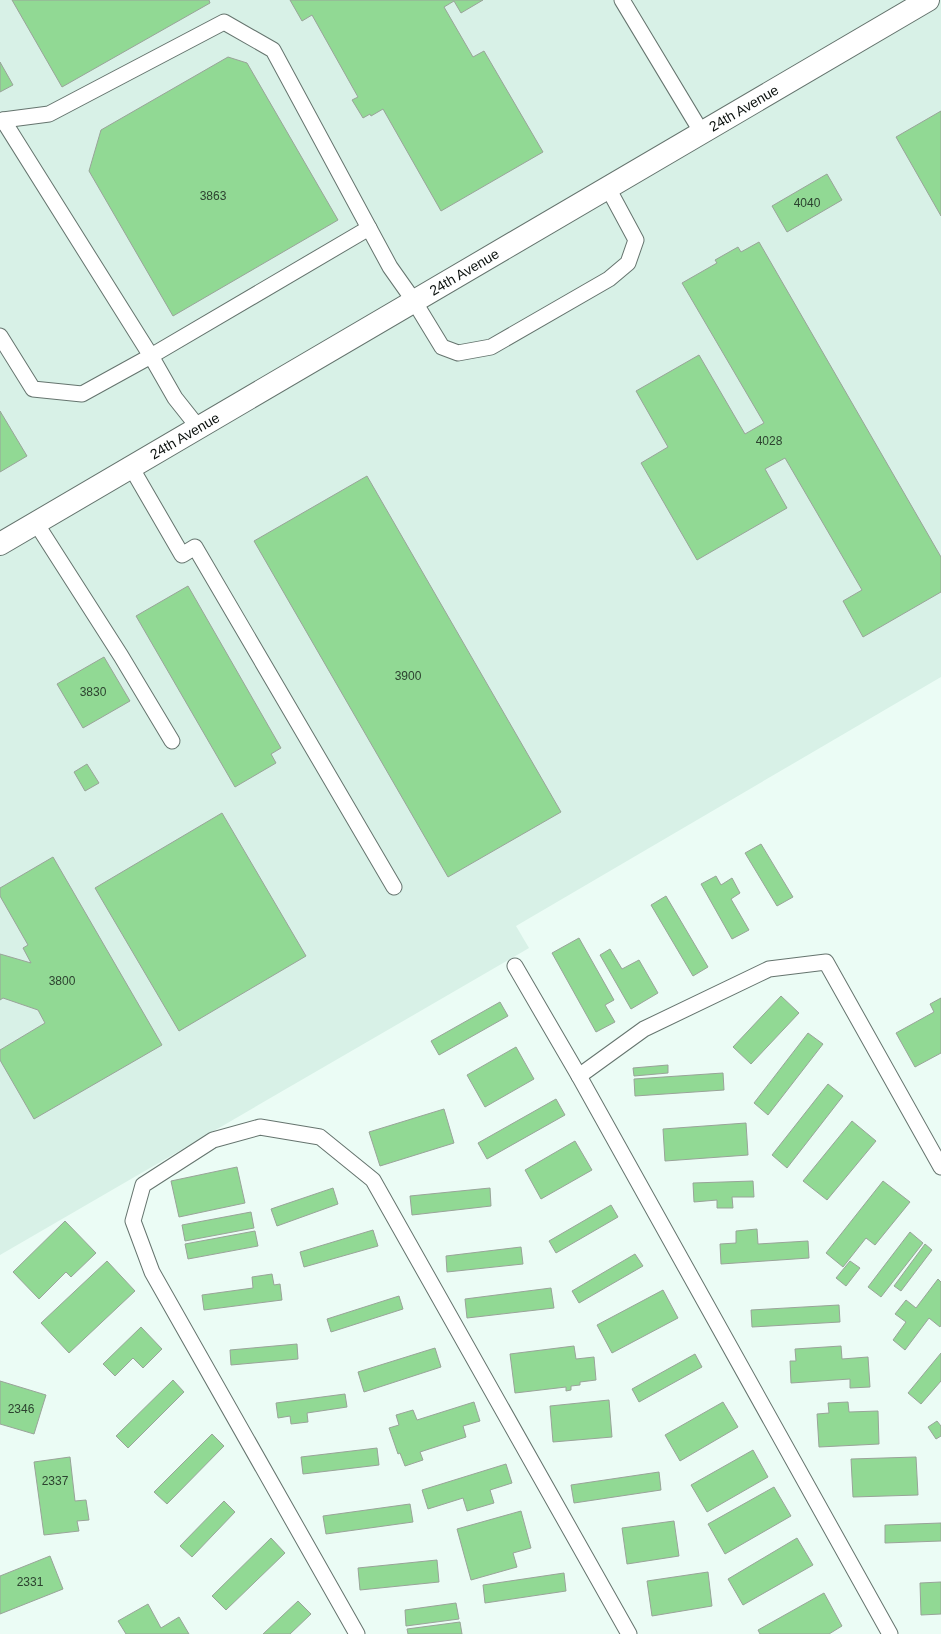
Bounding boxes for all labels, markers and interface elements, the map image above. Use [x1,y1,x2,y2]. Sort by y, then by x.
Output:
street label: 24th Avenue [706,81,781,135]
house number: 3863 [200,189,227,203]
house number: 4040 [794,196,821,210]
street label: 24th Avenue [427,245,502,298]
street label: 24th Avenue [147,409,222,462]
house number: 4028 [756,434,783,448]
house number: 3900 [395,669,422,683]
house number: 3830 [80,685,107,699]
house number: 3800 [49,974,76,988]
house number: 2346 [8,1402,35,1416]
house number: 2337 [42,1474,69,1488]
house number: 2331 [17,1575,44,1589]

